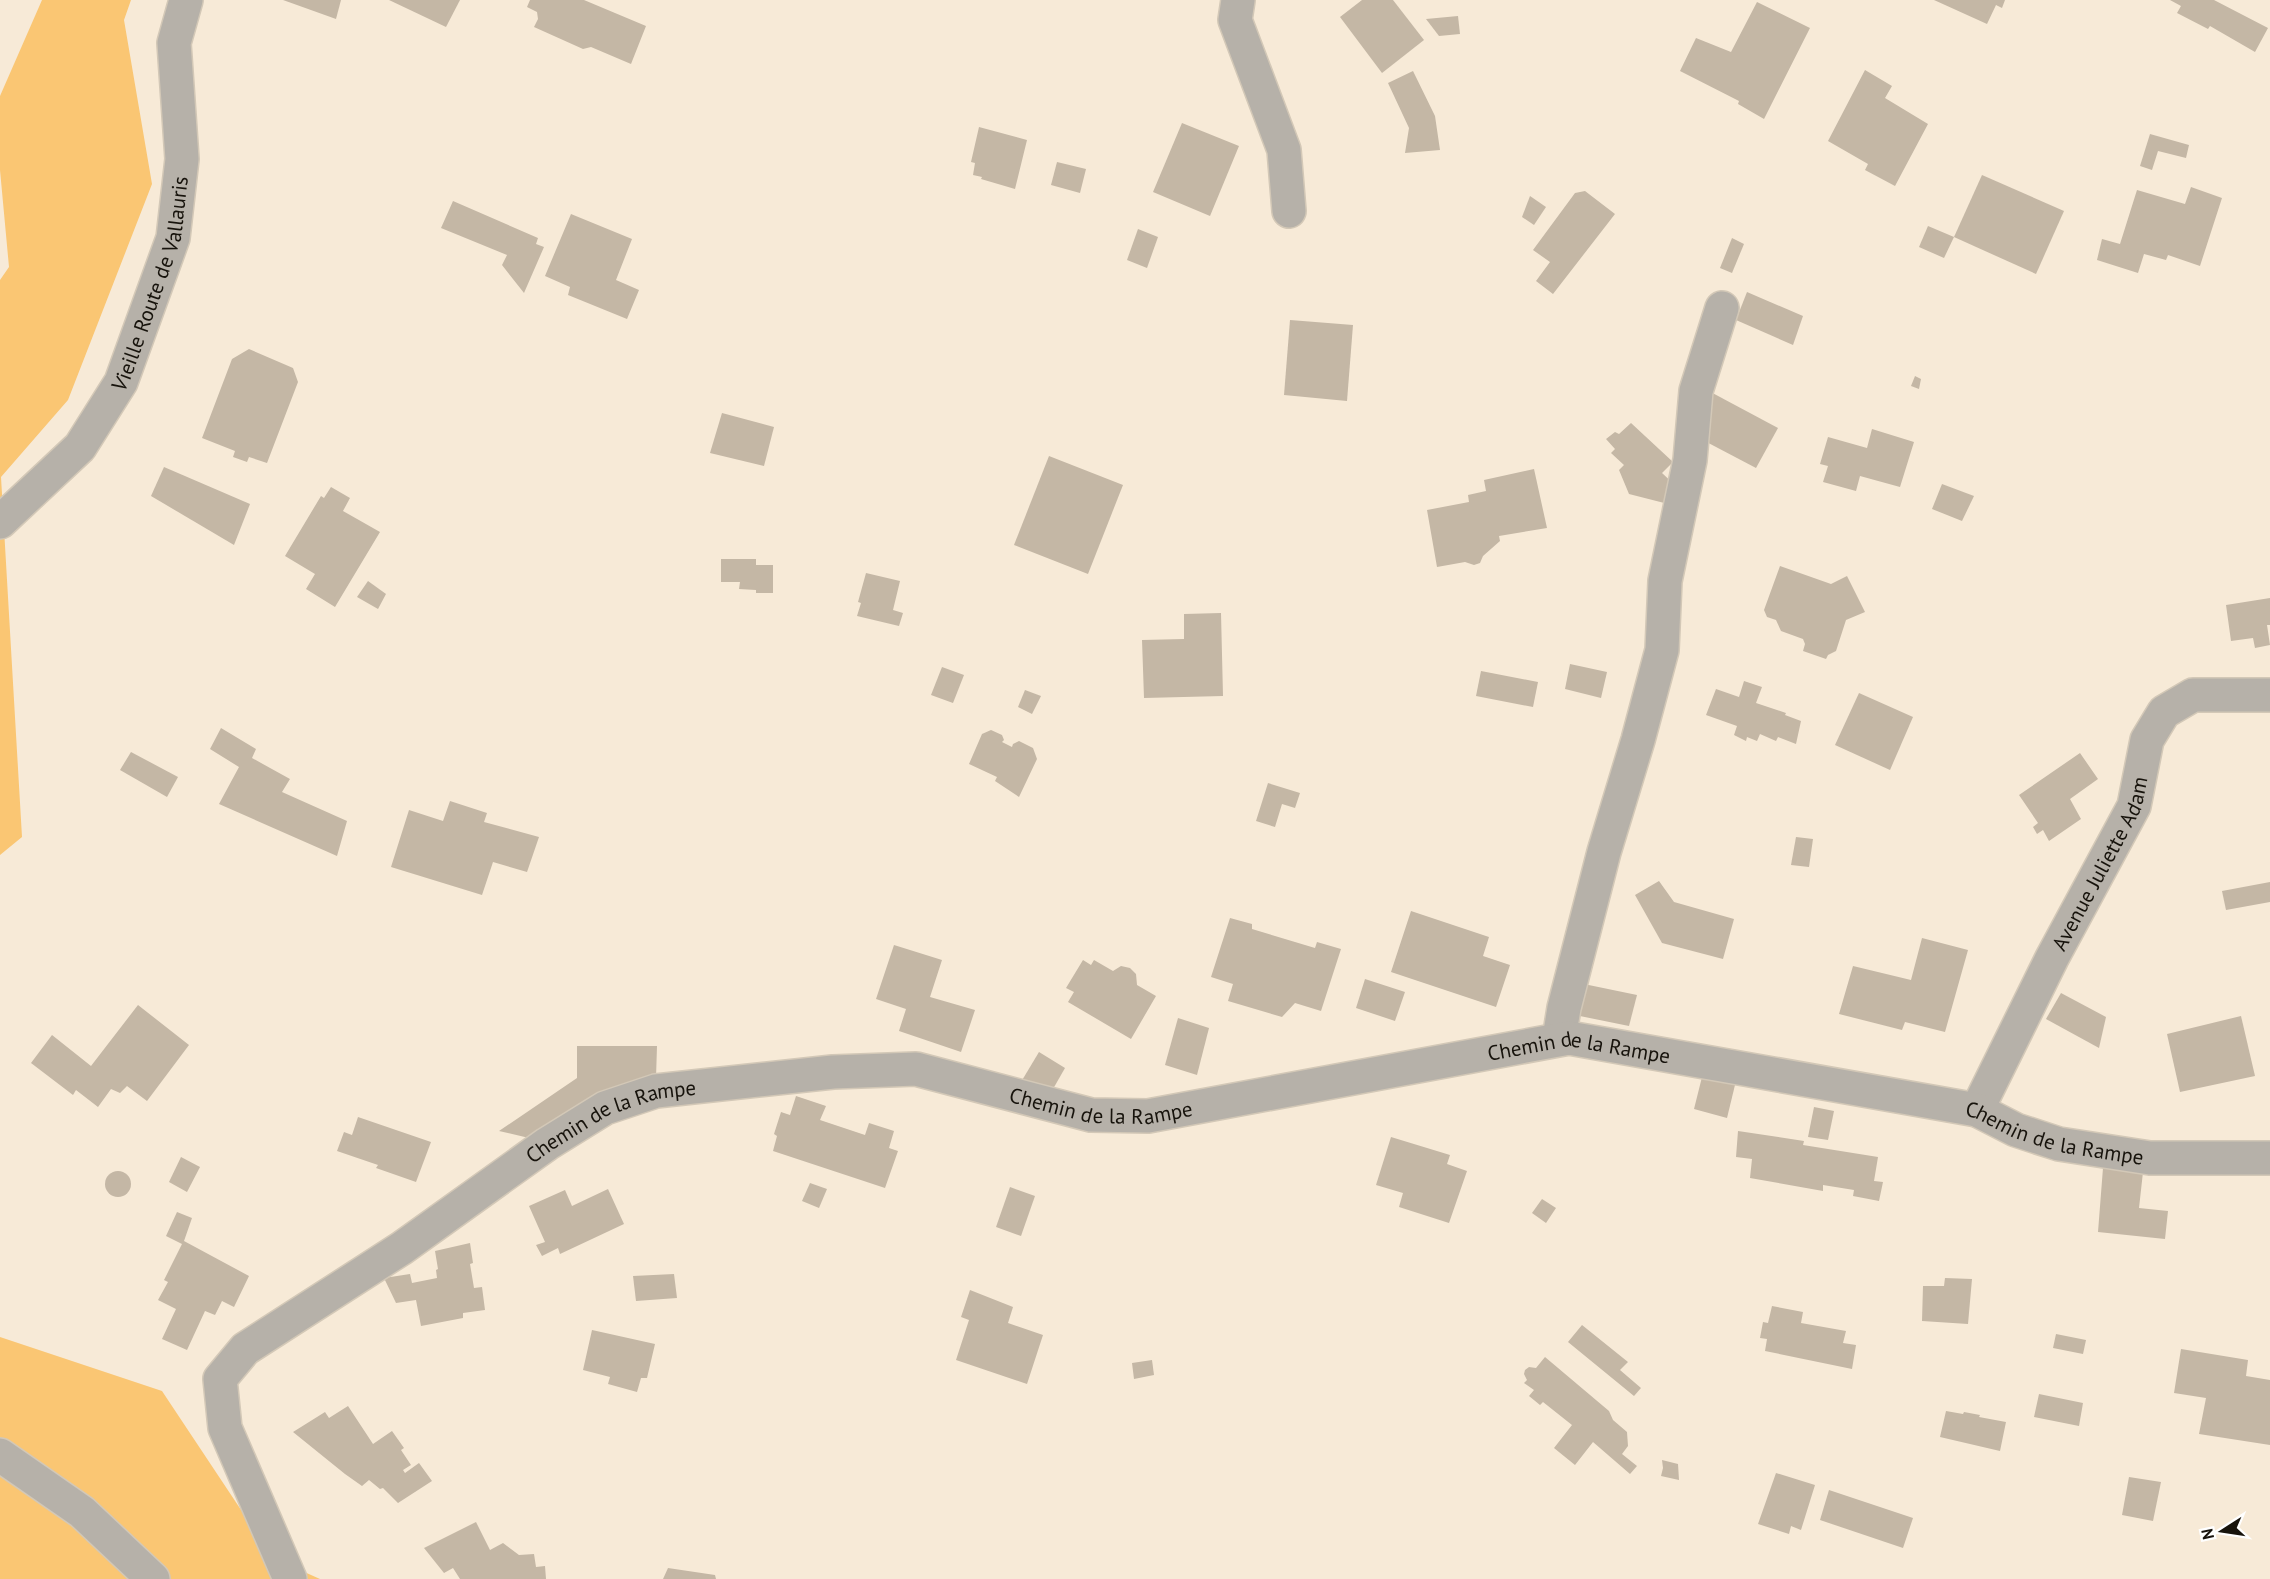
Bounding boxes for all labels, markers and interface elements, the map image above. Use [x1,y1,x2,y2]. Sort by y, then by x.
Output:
street label: Vieille Route de Vallauris [105,175,193,397]
street label: Avenue Juliette Adam [2045,774,2153,955]
street label: Chemin de la Rampe [1485,1024,1673,1069]
street label: Chemin de la Rampe [520,1073,697,1169]
street label: Chemin de la Rampe [1007,1081,1195,1130]
street label: Chemin de la Rampe [1964,1095,2145,1170]
north arrow [2192,1501,2252,1561]
text: N [2196,1527,2218,1541]

